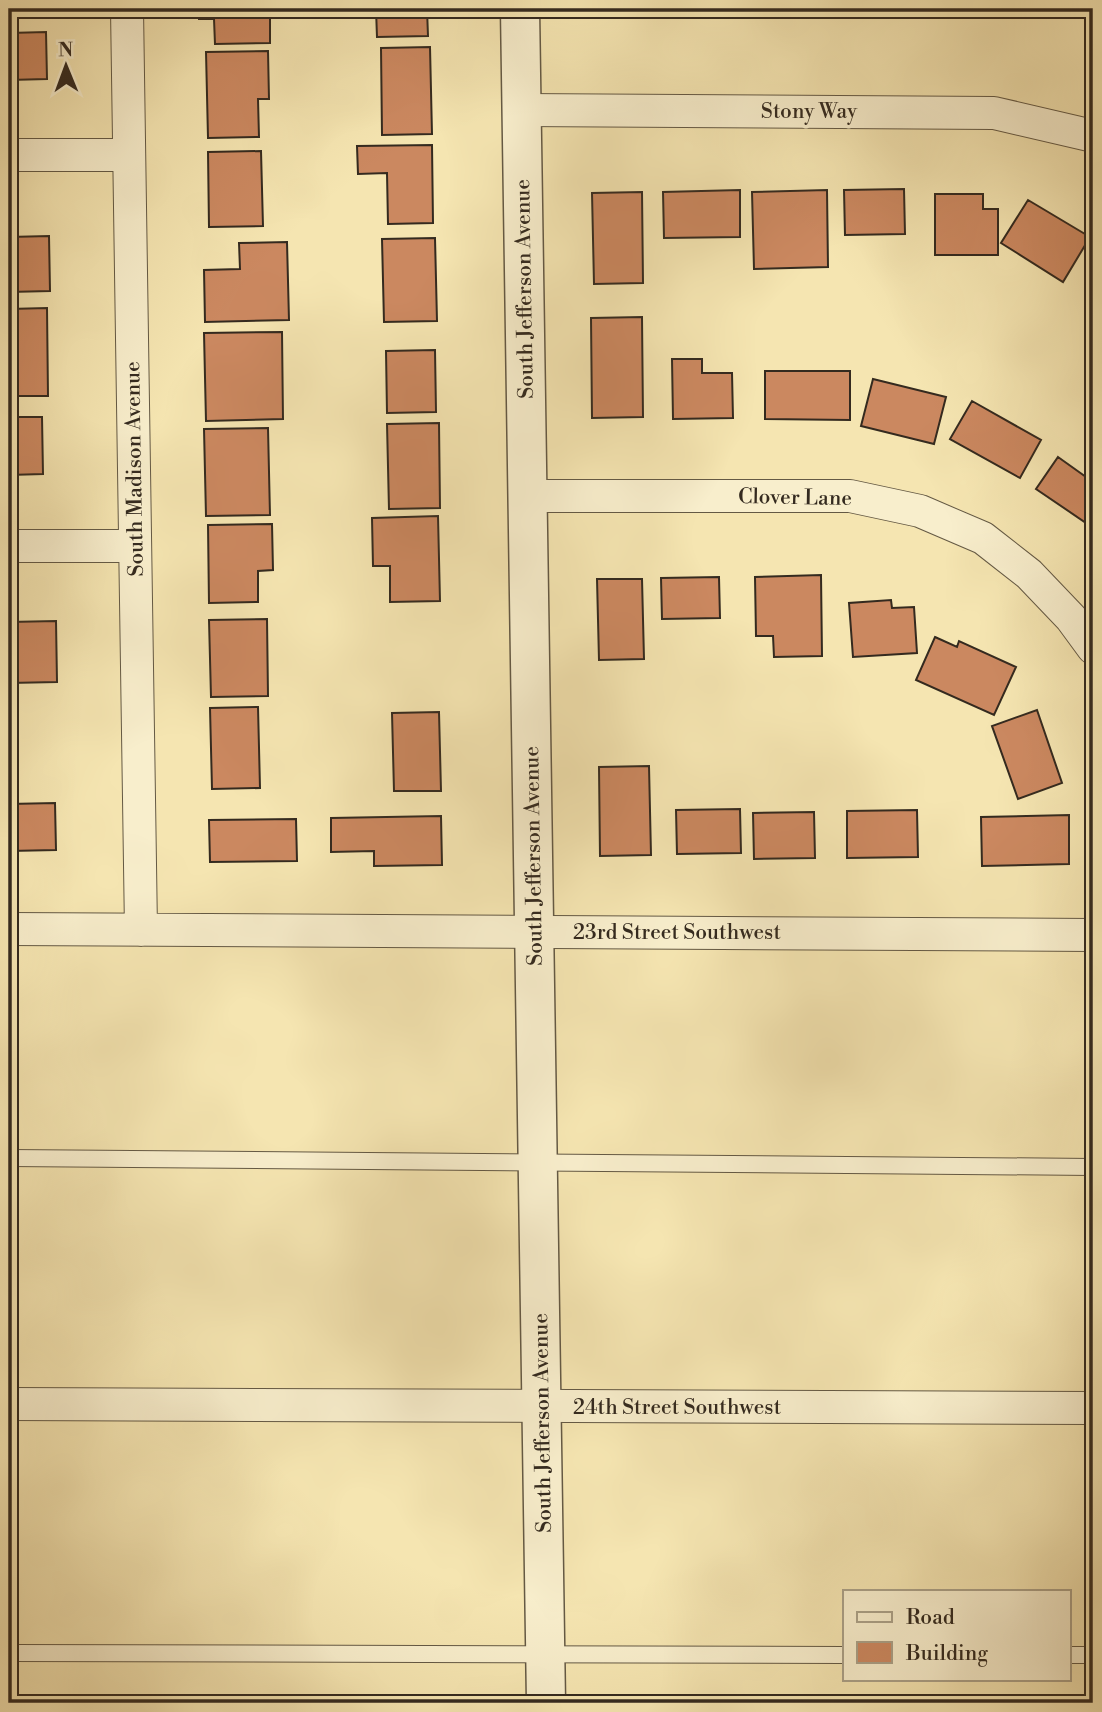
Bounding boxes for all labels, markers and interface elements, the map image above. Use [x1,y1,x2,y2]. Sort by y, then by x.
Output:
north arrow [32,32,102,102]
text: N [58,38,73,62]
street label: Stony Way [761,99,858,125]
street label: South Jefferson Avenue [510,179,540,399]
street label: South Madison Avenue [120,361,150,577]
street label: Clover Lane [738,484,852,512]
street label: South Jefferson Avenue [519,746,549,966]
street label: 23rd Street Southwest [573,920,781,946]
street label: South Jefferson Avenue [528,1313,558,1533]
street label: 24th Street Southwest [573,1395,782,1421]
legend [843,1590,1070,1680]
text: Road [906,1605,955,1631]
text: Building [905,1641,988,1667]

